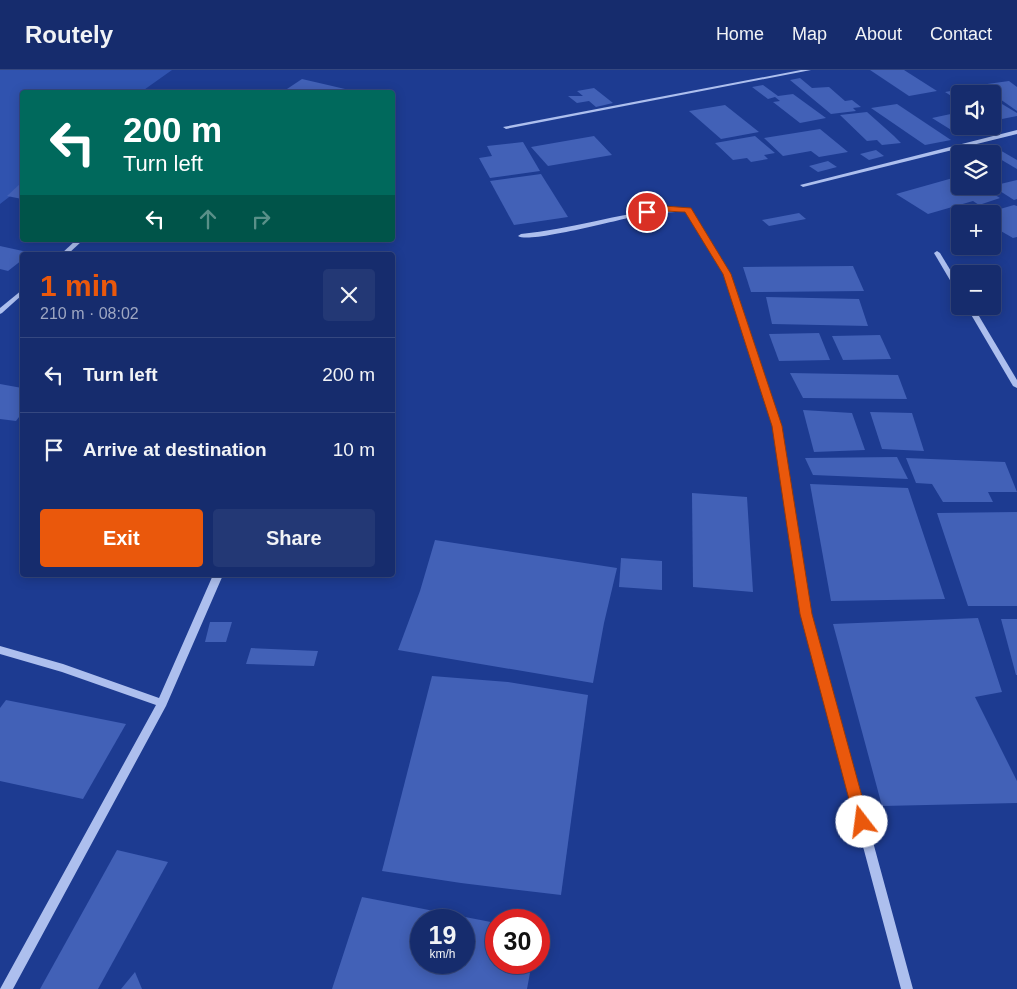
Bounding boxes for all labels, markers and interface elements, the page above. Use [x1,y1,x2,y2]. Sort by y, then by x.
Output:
text: Routely [25,21,113,48]
text: Home [716,24,764,44]
text: Map [792,24,827,44]
text: About [855,24,902,44]
text: Contact [930,24,992,44]
map controls [951,85,1001,315]
button: sound [951,85,1001,135]
icon: left [40,110,105,175]
text: 200 m [123,110,222,149]
button: layers [951,145,1001,195]
text: Turn left [123,151,203,176]
pin [626,191,668,233]
icon: arrive [633,198,661,226]
icon: left [141,205,169,233]
icon: ahead [194,205,222,233]
icon: right [247,205,275,233]
button: + [951,205,1001,255]
button: − [951,265,1001,315]
text: 1 min [40,269,118,302]
button: close [323,269,375,321]
text: 210 m · 08:02 [40,305,139,322]
icon: left [40,361,68,389]
text: Turn left [83,364,158,385]
text: 200 m [322,364,375,385]
icon: arrive [40,436,68,464]
text: Arrive at destination [83,439,267,460]
text: 10 m [333,439,375,460]
button: Exit [40,509,203,567]
button: Share [213,509,375,567]
position arrow [835,795,887,847]
speed limit sign: 30 [485,909,550,974]
text: 19 [429,921,456,949]
text: km/h [429,947,456,961]

